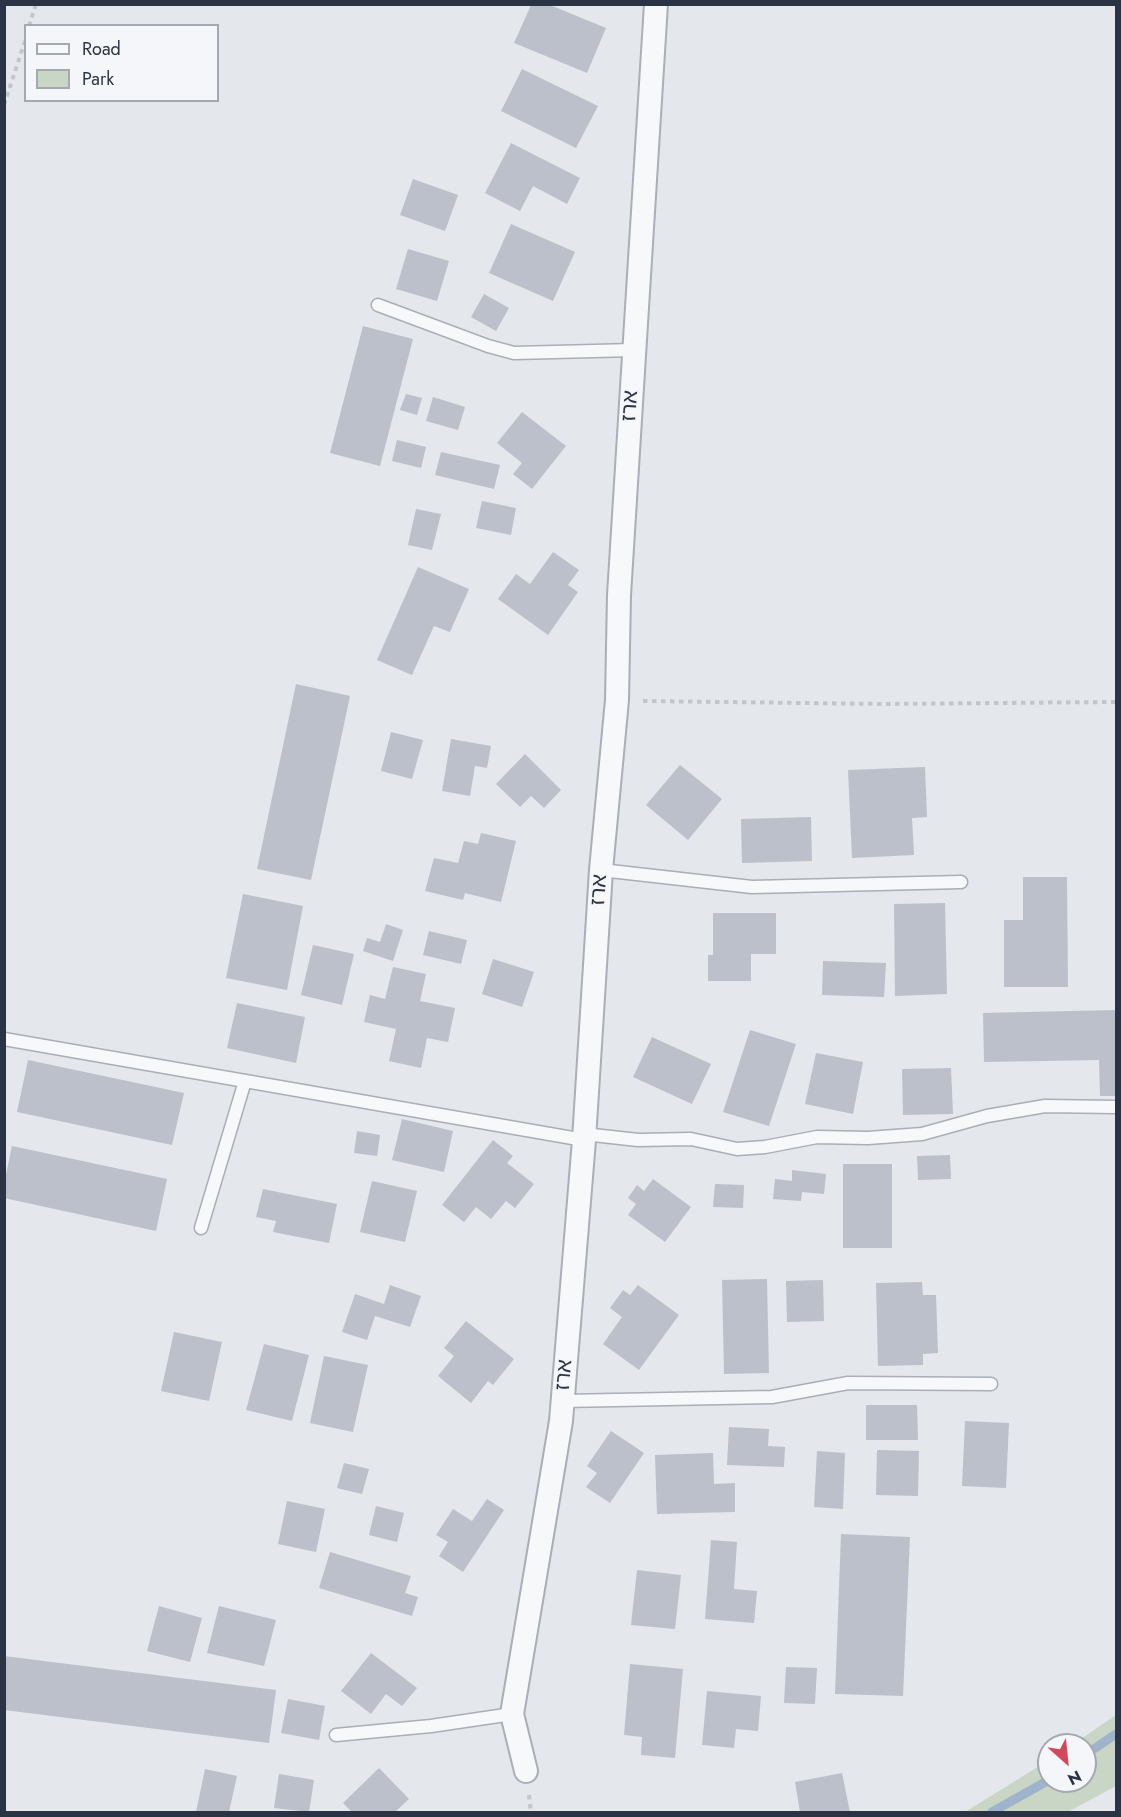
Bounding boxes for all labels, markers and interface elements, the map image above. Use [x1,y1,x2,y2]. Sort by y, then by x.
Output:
legend [24,24,219,102]
text: Road [82,36,121,62]
text: Park [82,66,114,92]
street label: ארז [617,390,645,422]
street label: ארז [586,874,614,906]
street label: ארז [551,1358,579,1392]
north arrow [1037,1733,1097,1793]
text: N [1064,1765,1085,1791]

